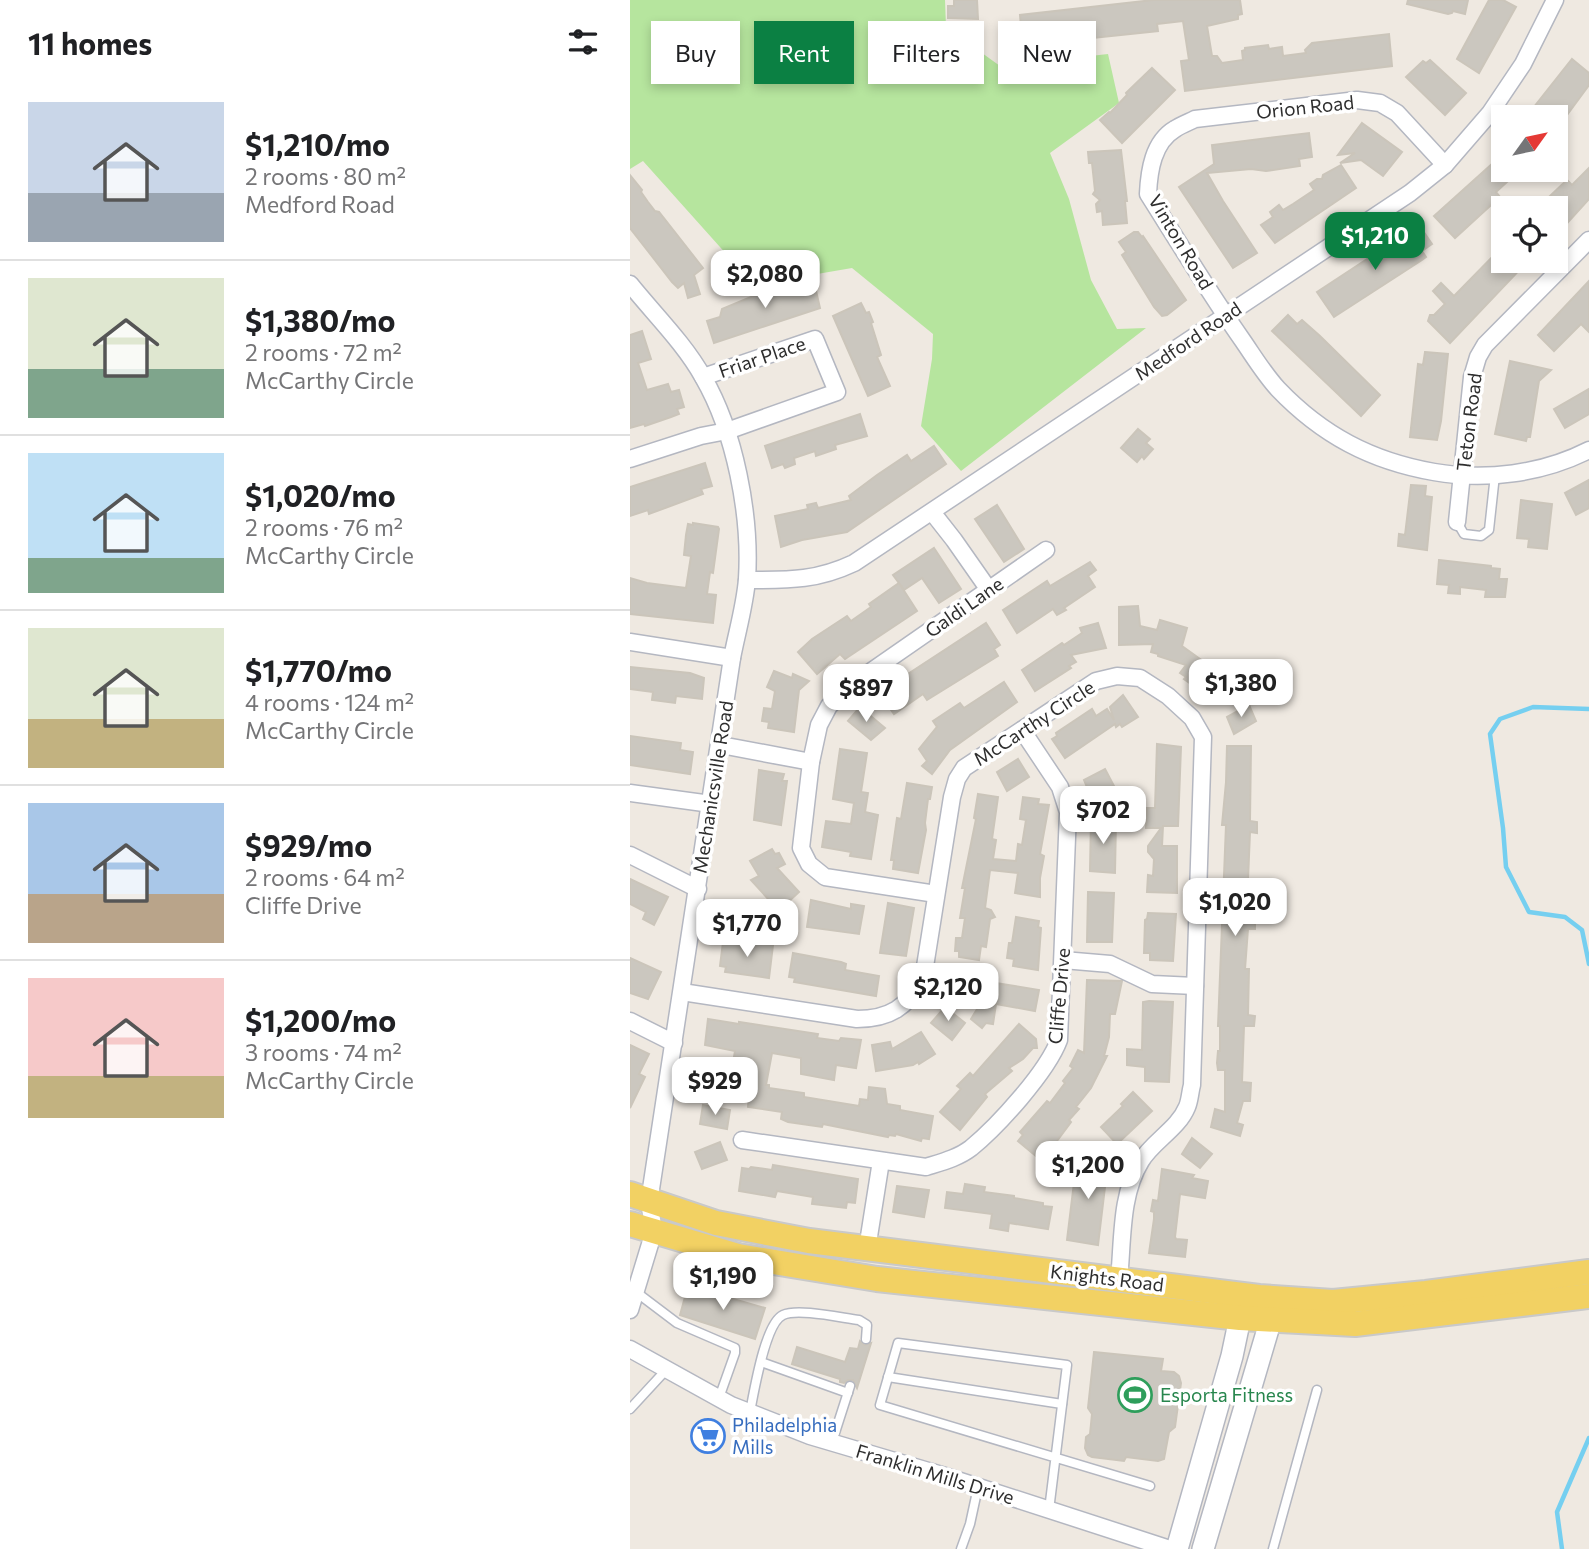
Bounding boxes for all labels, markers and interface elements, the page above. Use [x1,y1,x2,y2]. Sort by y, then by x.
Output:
chip: Buy [651,21,740,84]
chip: Rent [754,21,854,84]
chip: Filters [868,21,984,84]
chip: New [998,21,1096,84]
icon: filters [564,23,602,61]
text: 11 homes [28,24,152,61]
street label: Orion Road [1255,90,1355,123]
north arrow [1491,105,1568,182]
map controls [1491,105,1568,273]
text: $1,210/mo [245,125,390,162]
icon: home [84,130,168,214]
text: 2 rooms · 80 m² [245,162,406,190]
text: Medford Road [245,190,395,218]
street label: Vinton Road [1144,190,1219,293]
button: locate [1491,196,1568,273]
pin: $1,210 [1318,212,1432,272]
text: $1,210 [1341,221,1409,249]
pin: $2,080 [708,250,822,310]
text: $2,080 [727,259,803,287]
street label: Medford Road [1130,296,1245,385]
text: $1,380/mo [245,301,395,338]
icon: home [84,306,168,390]
street label: Friar Place [715,331,808,382]
text: 2 rooms · 72 m² [245,338,402,366]
text: McCarthy Circle [245,366,414,394]
street label: Teton Road [1451,372,1486,472]
text: $1,020/mo [245,476,396,513]
icon: home [84,481,168,565]
text: 2 rooms · 76 m² [245,513,403,541]
text: McCarthy Circle [245,541,414,569]
street label: Galdi Lane [920,571,1007,642]
text: $1,770/mo [245,651,392,688]
icon: home [84,656,168,740]
pin: $1,380 [1184,660,1298,719]
pin: $897 [825,664,907,724]
text: $1,380 [1205,668,1277,696]
text: $897 [839,673,893,701]
street label: McCarthy Circle [969,675,1098,770]
text: 4 rooms · 124 m² [245,688,414,716]
street label: Mechanicsville Road [688,699,738,875]
text: McCarthy Circle [245,716,414,744]
pin: $702 [1062,786,1144,846]
text: $702 [1076,795,1130,823]
text: $929/mo [245,826,372,863]
icon: home [84,831,168,915]
text: 2 rooms · 64 m² [245,863,405,891]
pin: $1,020 [1178,878,1292,938]
text: $1,020 [1199,887,1271,915]
text: Cliffe Drive [245,891,362,919]
pin: $1,770 [690,900,804,959]
text: $1,770 [712,908,782,936]
street label: Cliffe Drive [1043,947,1074,1045]
pin: $2,120 [891,964,1005,1023]
text: $2,120 [914,972,983,1000]
text: $1,200/mo [245,1001,396,1038]
icon: home [84,1006,168,1090]
text: 3 rooms · 74 m² [245,1038,402,1066]
pin: $929 [674,1058,756,1117]
text: McCarthy Circle [245,1066,414,1094]
text: $929 [688,1066,742,1094]
pin: $1,200 [1031,1142,1145,1201]
text: $1,200 [1052,1150,1124,1178]
pin: $1,190 [666,1252,780,1312]
street label: Knights Road [1049,1259,1165,1296]
text: $1,190 [689,1261,757,1289]
sports icon: Esporta Fitness [1116,1376,1154,1414]
place label: Esporta Fitness [1160,1383,1293,1406]
place label: Philadelphia Mills [732,1413,837,1458]
supermarket icon: Philadelphia Mills [689,1417,727,1455]
street label: Franklin Mills Drive [853,1439,1017,1509]

